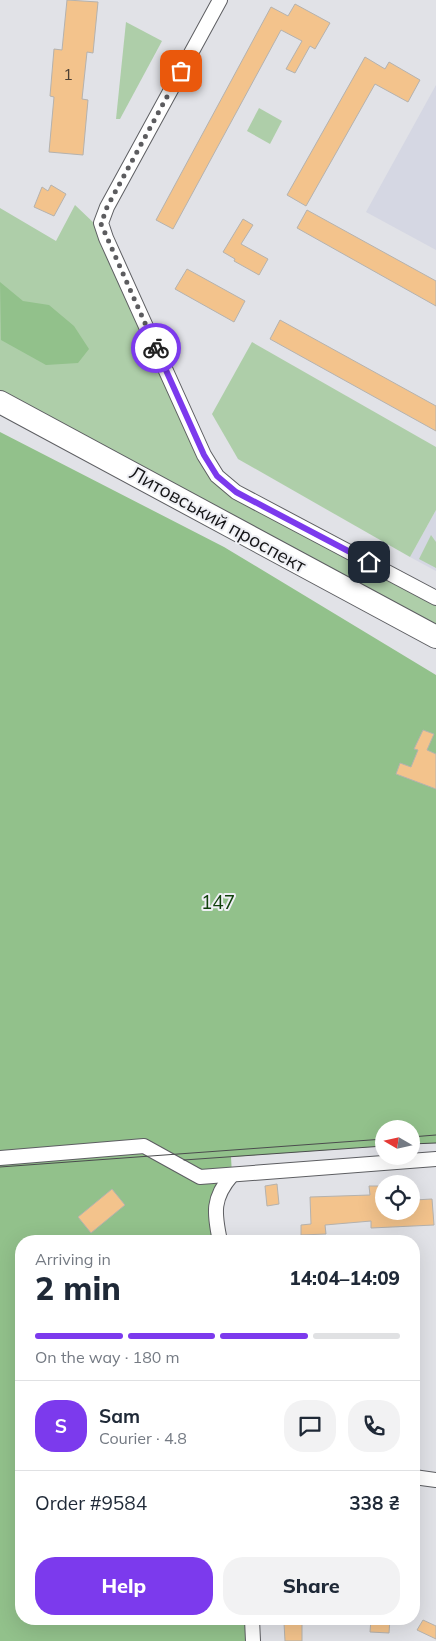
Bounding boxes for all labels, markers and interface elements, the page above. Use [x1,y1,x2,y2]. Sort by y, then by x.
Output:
pin [160,50,202,92]
icon: bag [167,57,195,85]
house number: 1 [63,64,73,84]
courier [131,323,181,373]
icon: bike [142,334,170,362]
street label: Литовський проспект [126,460,311,578]
pin [348,541,390,583]
icon: home [355,548,383,576]
park label: 147 [201,890,235,914]
north arrow [375,1120,420,1165]
map controls [375,1120,420,1220]
button: locate [375,1175,420,1220]
text: Arriving in [35,1249,111,1269]
text: 14:04–14:09 [289,1266,400,1290]
text: 2 min [35,1268,121,1308]
text: On the way · 180 m [35,1347,180,1367]
button: chat [284,1400,336,1452]
button: phone [348,1400,400,1452]
text: Sam [99,1404,140,1428]
text: S [55,1414,67,1438]
text: Courier · 4.8 [99,1428,187,1448]
text: Order #9584 [35,1491,147,1515]
text: 338 ₴ [349,1491,400,1515]
button: Help [35,1557,213,1615]
button: Share [223,1557,400,1615]

